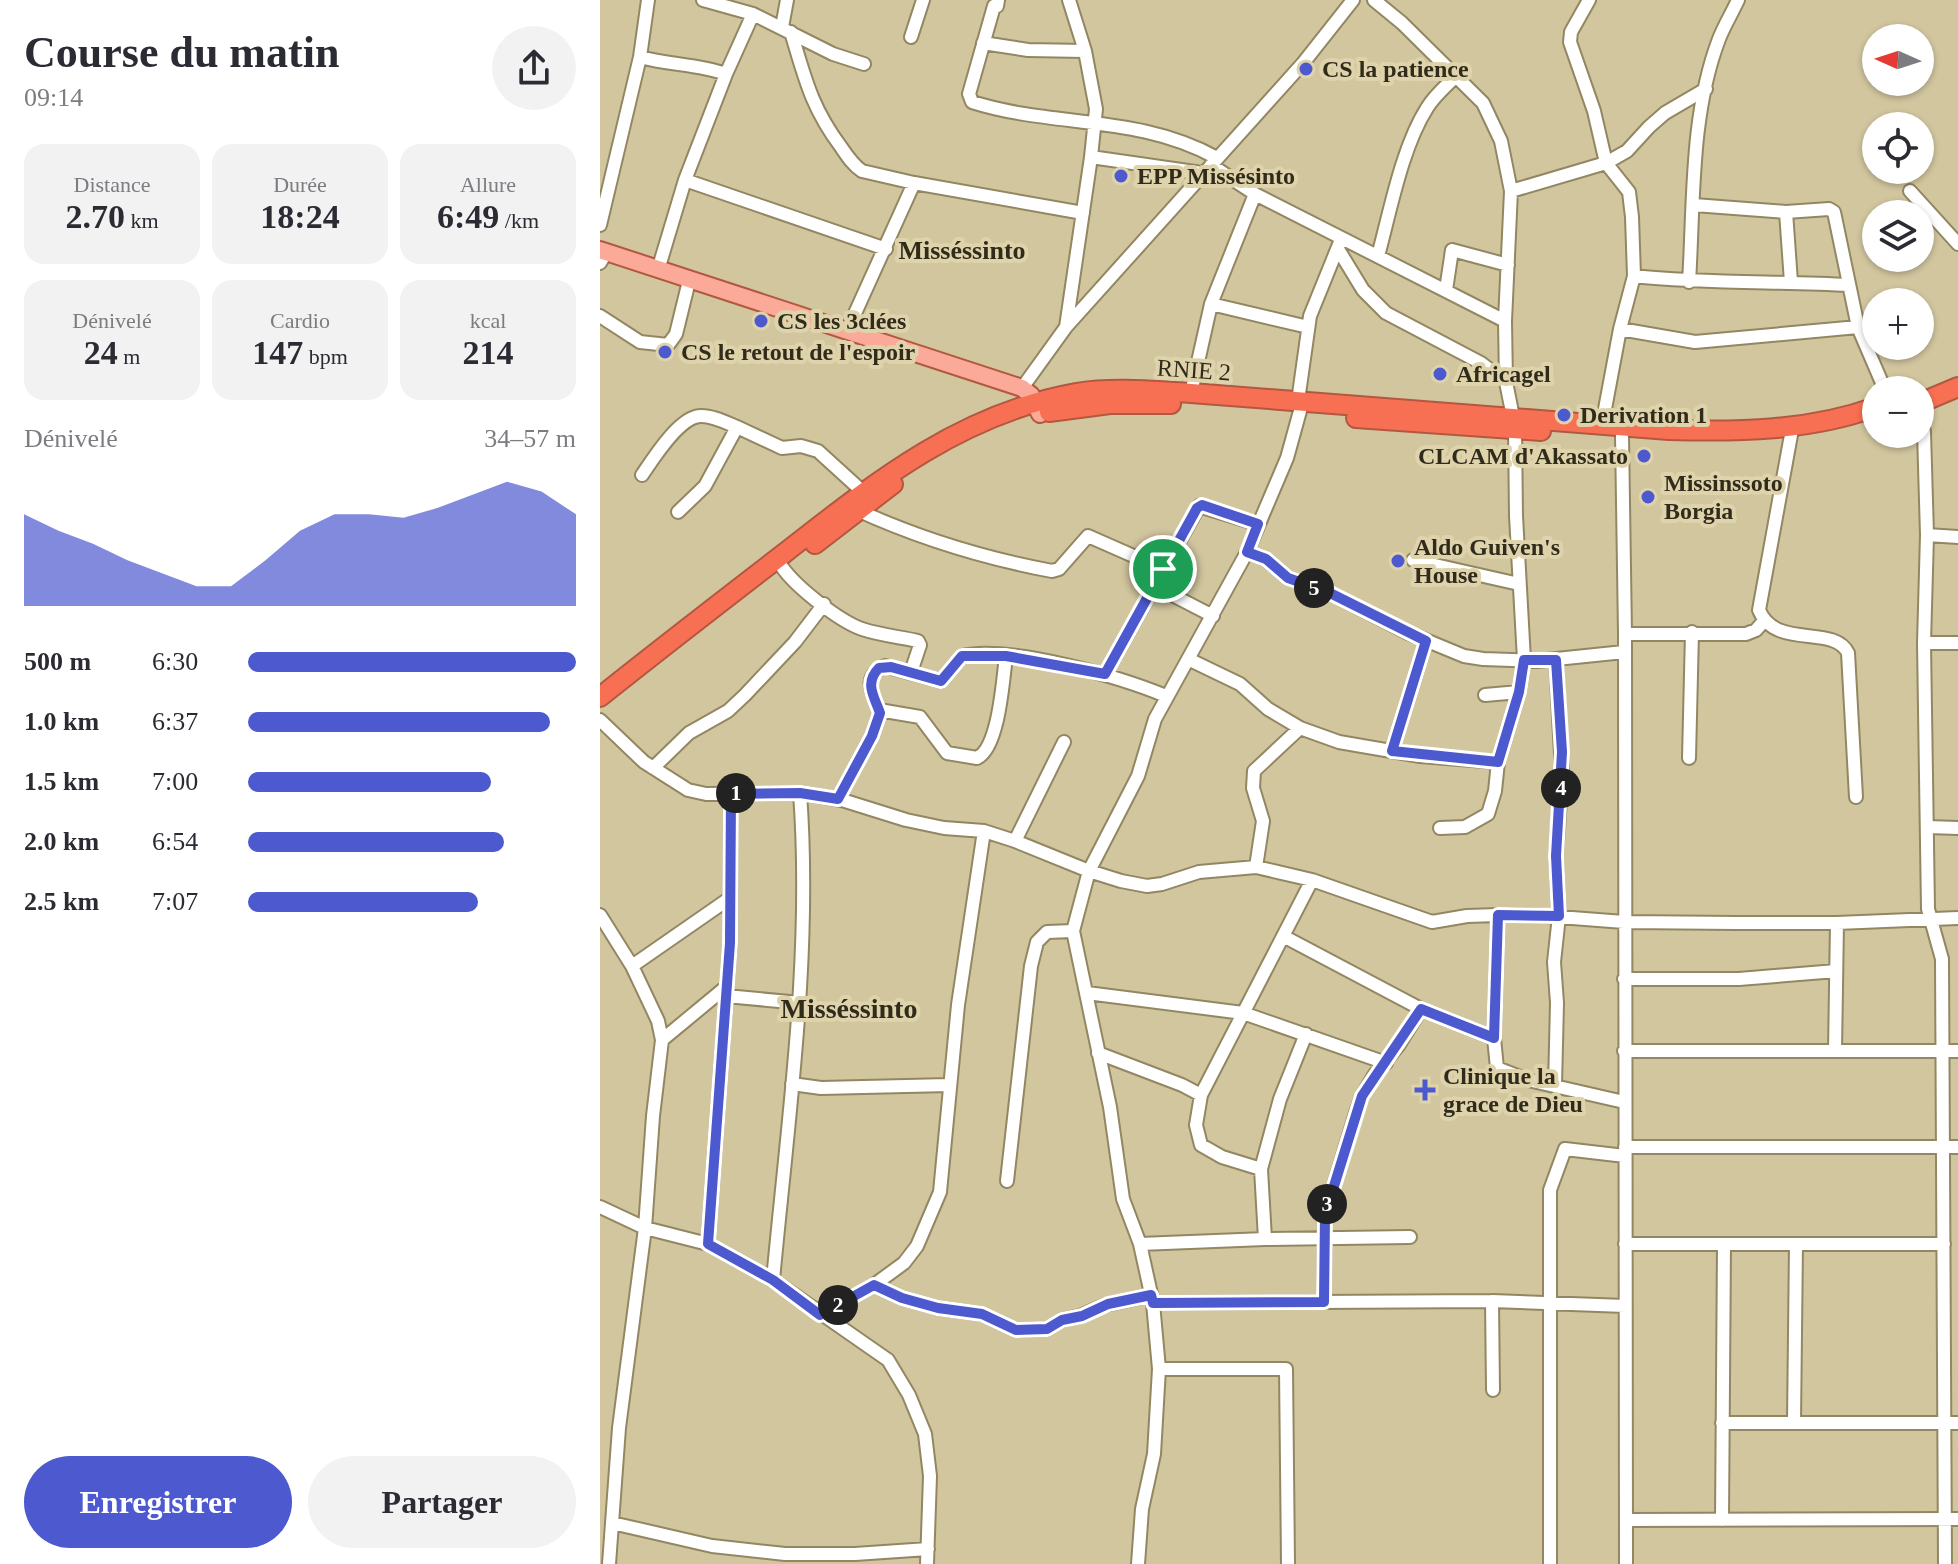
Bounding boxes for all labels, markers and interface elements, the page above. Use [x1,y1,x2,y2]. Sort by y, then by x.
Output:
north arrow [1862,24,1934,96]
map controls [1862,24,1934,448]
button: share [492,26,576,110]
text: Course du matin [24,28,339,77]
place label: CS la patience [1322,56,1469,82]
marker: CS la patience [1297,60,1315,78]
text: 09:14 [24,83,83,112]
button: locate [1862,112,1934,184]
place label: EPP Missésinto [1137,163,1295,189]
marker: EPP Missésinto [1112,167,1130,185]
text: Distance [74,172,150,197]
text: Durée [273,172,327,197]
text: Allure [460,172,516,197]
text: 2.70 [65,198,125,235]
text: 18:24 [260,198,340,235]
text: 6:49 [437,198,499,235]
button: layers [1862,200,1934,272]
text: km [125,208,159,233]
text: /km [499,208,539,233]
district label: Misséssinto [898,236,1026,265]
button: + [1862,288,1934,360]
text: Dénivelé [72,308,152,333]
text: Cardio [270,308,330,333]
text: kcal [470,308,506,333]
place label: CS les 3clées [777,308,906,334]
marker: CS les 3clées [752,312,770,330]
text: 24 [84,334,118,371]
text: 147 [252,334,303,371]
text: 214 [463,334,514,371]
place label: CS le retout de l'espoir [681,339,916,365]
marker: CS le retout de l'espoir [656,343,674,361]
text: m [118,344,140,369]
text: bpm [303,344,348,369]
street label: RNIE 2 [1156,354,1232,386]
place label: Africagel [1456,361,1551,387]
marker: Africagel [1431,365,1449,383]
button: − [1862,376,1934,448]
place label: Derivation 1 [1580,402,1707,428]
marker: Derivation 1 [1555,406,1573,424]
text: Dénivelé [24,424,118,453]
text: 34–57 m [484,424,576,453]
place label: CLCAM d'Akassato [1418,443,1628,469]
marker: CLCAM d'Akassato [1635,447,1653,465]
place label: Missinssoto Borgia [1664,470,1783,524]
marker: Missinssoto Borgia [1639,488,1657,506]
place label: Aldo Guiven's House [1414,534,1560,588]
pin [1129,535,1197,603]
icon: arrive [1141,547,1185,591]
marker: Aldo Guiven's House [1389,552,1407,570]
pin: 5 [1294,568,1334,608]
text: 5 [1309,575,1320,600]
text: 500 m [24,647,91,676]
text: 6:30 [152,647,198,676]
text: 1.0 km [24,707,99,736]
text: 6:37 [152,707,198,736]
text: 1.5 km [24,767,99,796]
text: 7:00 [152,767,198,796]
pin: 4 [1541,768,1581,808]
pin: 1 [716,773,756,813]
text: 4 [1556,775,1567,800]
text: 1 [731,780,742,805]
text: 2.0 km [24,827,99,856]
text: 6:54 [152,827,198,856]
text: 2.5 km [24,887,99,916]
text: 7:07 [152,887,198,916]
district label: Misséssinto [781,993,917,1024]
place label: Clinique la grace de Dieu [1443,1063,1583,1117]
marker: Clinique la grace de Dieu [1414,1079,1436,1101]
pin: 3 [1307,1184,1347,1224]
text: 3 [1322,1191,1333,1216]
pin: 2 [818,1285,858,1325]
text: 2 [833,1292,844,1317]
button: Enregistrer [24,1456,292,1548]
button: Partager [308,1456,576,1548]

